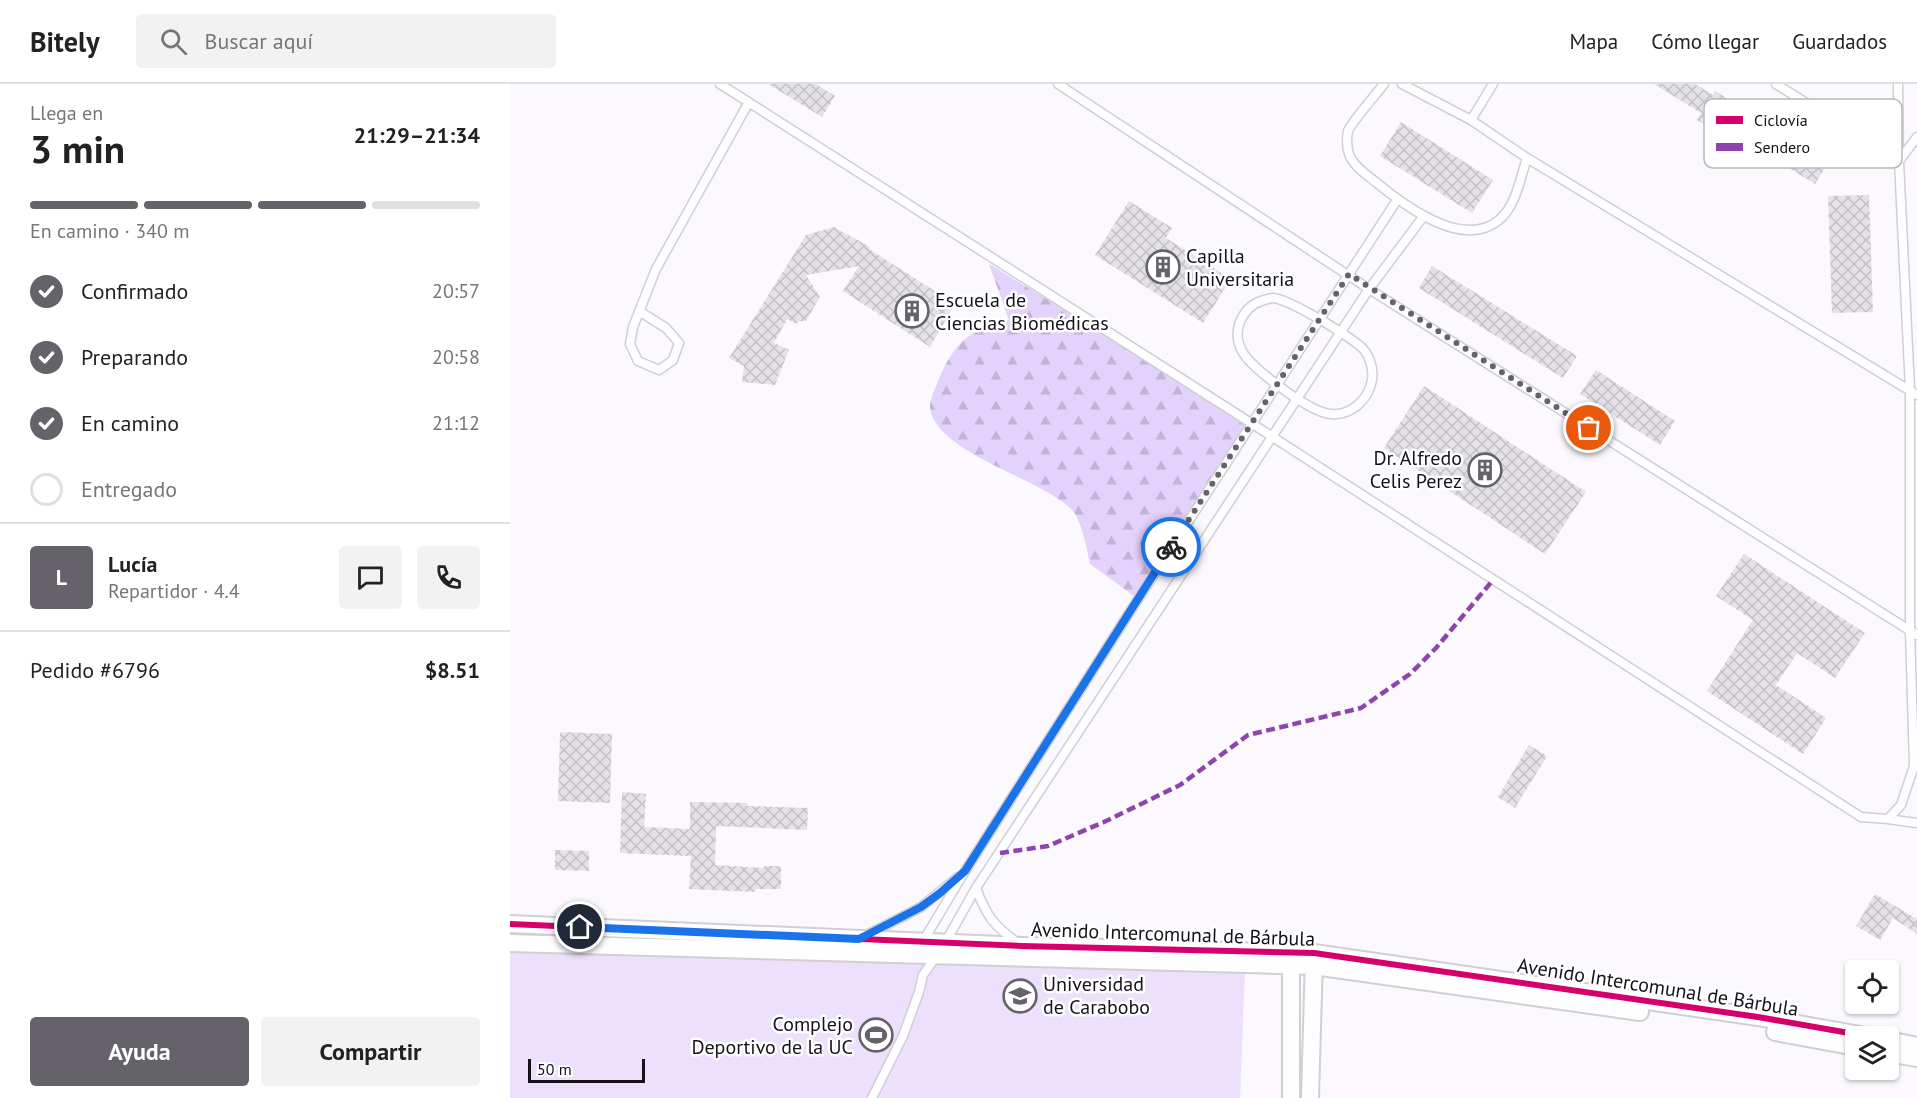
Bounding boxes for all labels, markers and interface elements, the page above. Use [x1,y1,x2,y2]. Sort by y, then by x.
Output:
search box [136,14,556,68]
text: Bitely [30,23,100,60]
icon: search [157,25,190,58]
text: Buscar aquí [205,27,313,55]
text: Mapa [1569,28,1618,55]
text: Cómo llegar [1651,28,1759,55]
text: Guardados [1792,28,1887,55]
legend [1704,99,1902,168]
text: Llega en [30,100,103,126]
text: Ciclovía [1754,110,1808,130]
text: 21:29–21:34 [354,121,480,149]
text: 3 min [30,123,125,174]
text: Sendero [1754,137,1810,157]
text: En camino · 340 m [30,218,190,244]
place label: Capilla Universitaria [1186,243,1294,292]
building icon: Capilla Universitaria [1145,249,1181,285]
icon: check [30,275,63,308]
text: Confirmado [81,277,188,305]
text: 20:57 [432,278,480,304]
place label: Escuela de Ciencias Biomédicas [935,287,1109,336]
building icon: Escuela de Ciencias Biomédicas [894,293,930,329]
icon: check [30,341,63,374]
text: Preparando [81,343,188,371]
text: 20:58 [432,344,480,370]
pin [1563,402,1614,453]
icon: check [30,407,63,440]
text: En camino [81,409,179,437]
text: 21:12 [432,410,480,436]
icon: bag [1572,411,1605,444]
place label: Dr. Alfredo Celis Perez [1370,445,1462,494]
building icon: Dr. Alfredo Celis Perez [1467,452,1503,488]
text: Entregado [81,475,177,503]
courier [1141,517,1201,577]
icon: bike [1155,531,1188,564]
button: chat [339,546,402,609]
button: phone [417,546,480,609]
text: Lucía [108,550,158,578]
text: L [56,563,67,591]
text: Repartidor · 4.4 [108,578,240,604]
text: Pedido #6796 [30,656,160,684]
text: $8.51 [425,656,480,684]
pin [554,901,605,952]
icon: home [563,910,596,943]
street label: Avenido Intercomunal de Bárbula [1030,916,1316,952]
street label: Avenido Intercomunal de Bárbula [1516,952,1800,1022]
map controls [1845,960,1899,1080]
button: locate [1845,960,1899,1014]
place label: Universidad de Carabobo [1043,971,1150,1020]
school or university icon: Universidad de Carabobo [1002,978,1038,1014]
place label: Complejo Deportivo de la UC [691,1011,853,1060]
button: Ayuda [30,1017,249,1086]
button: Compartir [261,1017,480,1086]
sports icon: Complejo Deportivo de la UC [858,1017,894,1053]
button: layers [1845,1026,1899,1080]
scale bar [528,1056,645,1084]
text: 50 m [537,1059,572,1079]

